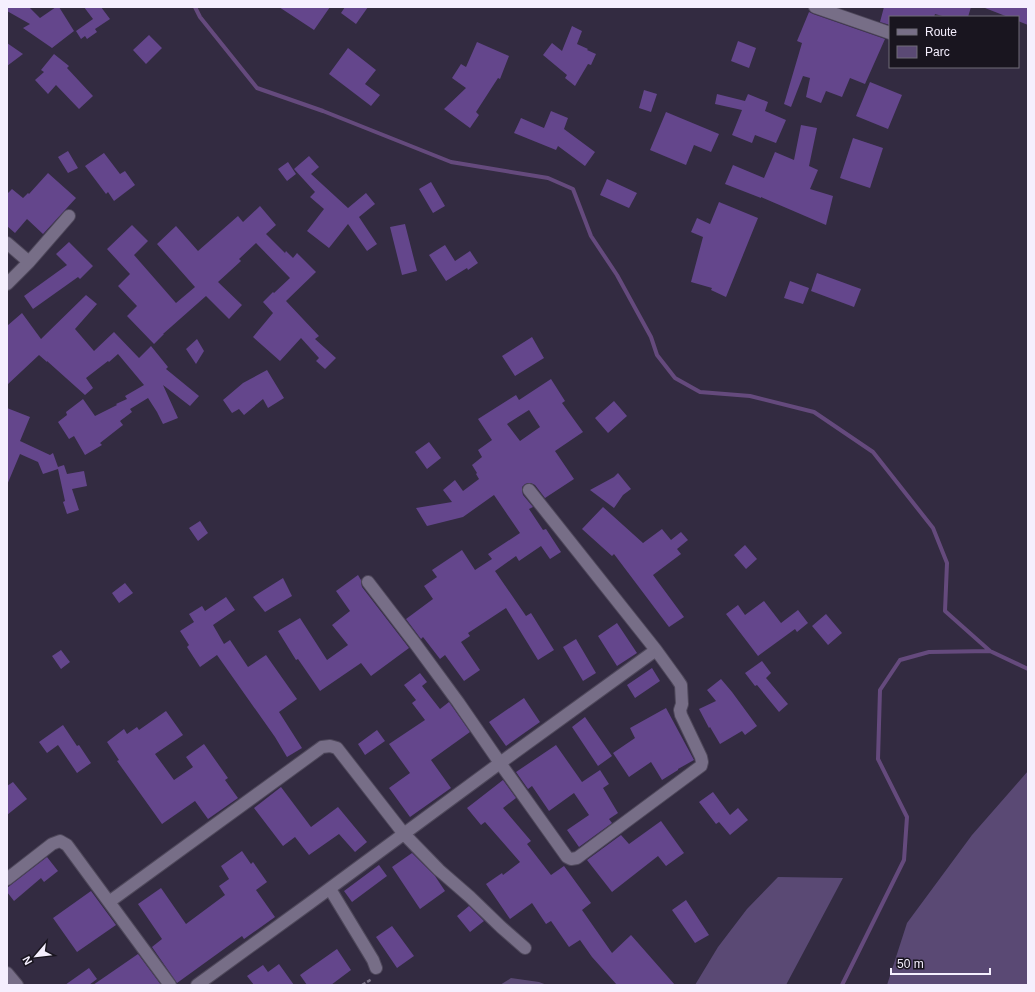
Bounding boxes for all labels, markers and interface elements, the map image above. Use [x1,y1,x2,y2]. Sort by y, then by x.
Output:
legend [889,16,1019,68]
text: Route [925,25,957,39]
text: Parc [925,45,950,59]
north arrow [16,936,56,976]
scale bar [891,950,990,976]
text: N [20,954,34,967]
text: 50 m [897,957,924,971]

